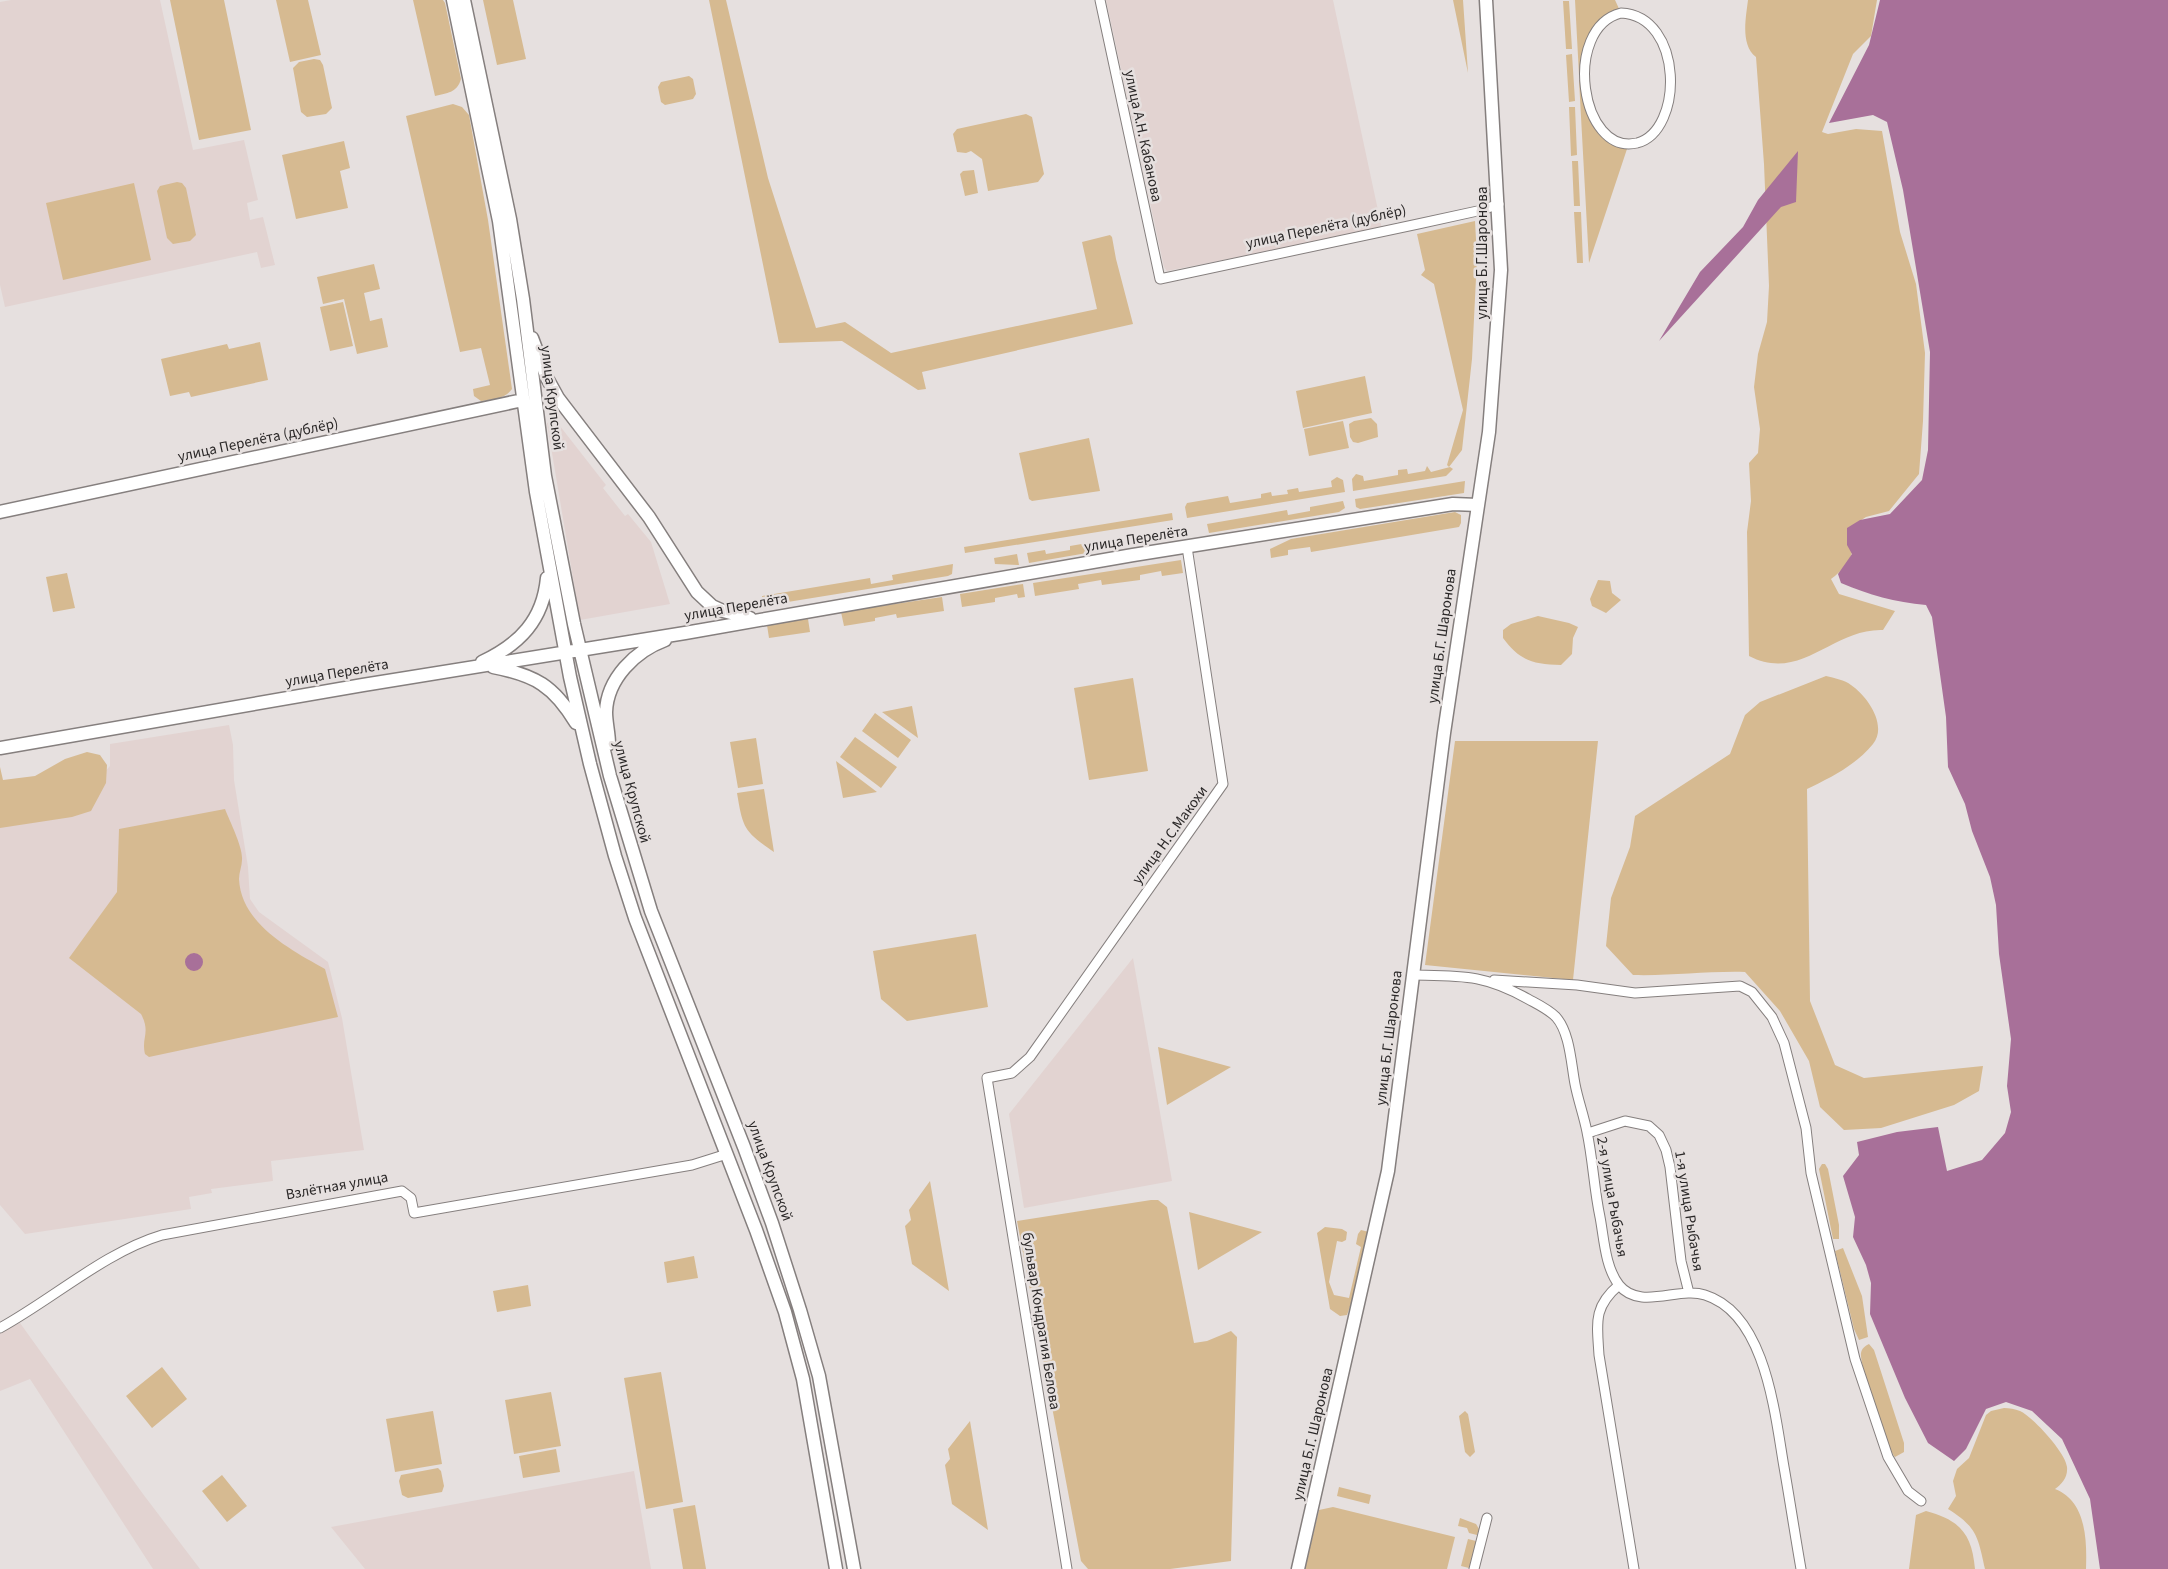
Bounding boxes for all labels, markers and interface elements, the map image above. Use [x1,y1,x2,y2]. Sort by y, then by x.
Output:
street label: улица А.Н. Кабанова [1119,68,1167,204]
street label: улица Б.Г.Шаронова [1472,187,1493,319]
street label: улица Перелёта (дублёр) [1244,200,1408,254]
street label: улица Крупской [535,345,569,451]
street label: улица Перелёта (дублёр) [176,413,340,467]
street label: улица Перелёта [1083,520,1189,558]
street label: улица Б.Г. Шаронова [1422,567,1462,705]
street label: улица Перелёта [683,588,789,626]
street label: улица Перелёта [284,654,390,692]
street label: улица Крупской [608,738,656,846]
street label: улица Н.С.Макохи [1127,782,1213,888]
street label: улица Б.Г. Шаронова [1370,969,1408,1107]
street label: улица Крупской [742,1118,798,1224]
street label: 2-я улица Рыбачья [1591,1135,1633,1259]
street label: 1-я улица Рыбачья [1669,1149,1709,1273]
street label: Взлётная улица [284,1167,390,1205]
street label: бульвар Кондратия Белова [1017,1231,1065,1411]
street label: улица Б.Г. Шаронова [1287,1365,1339,1503]

